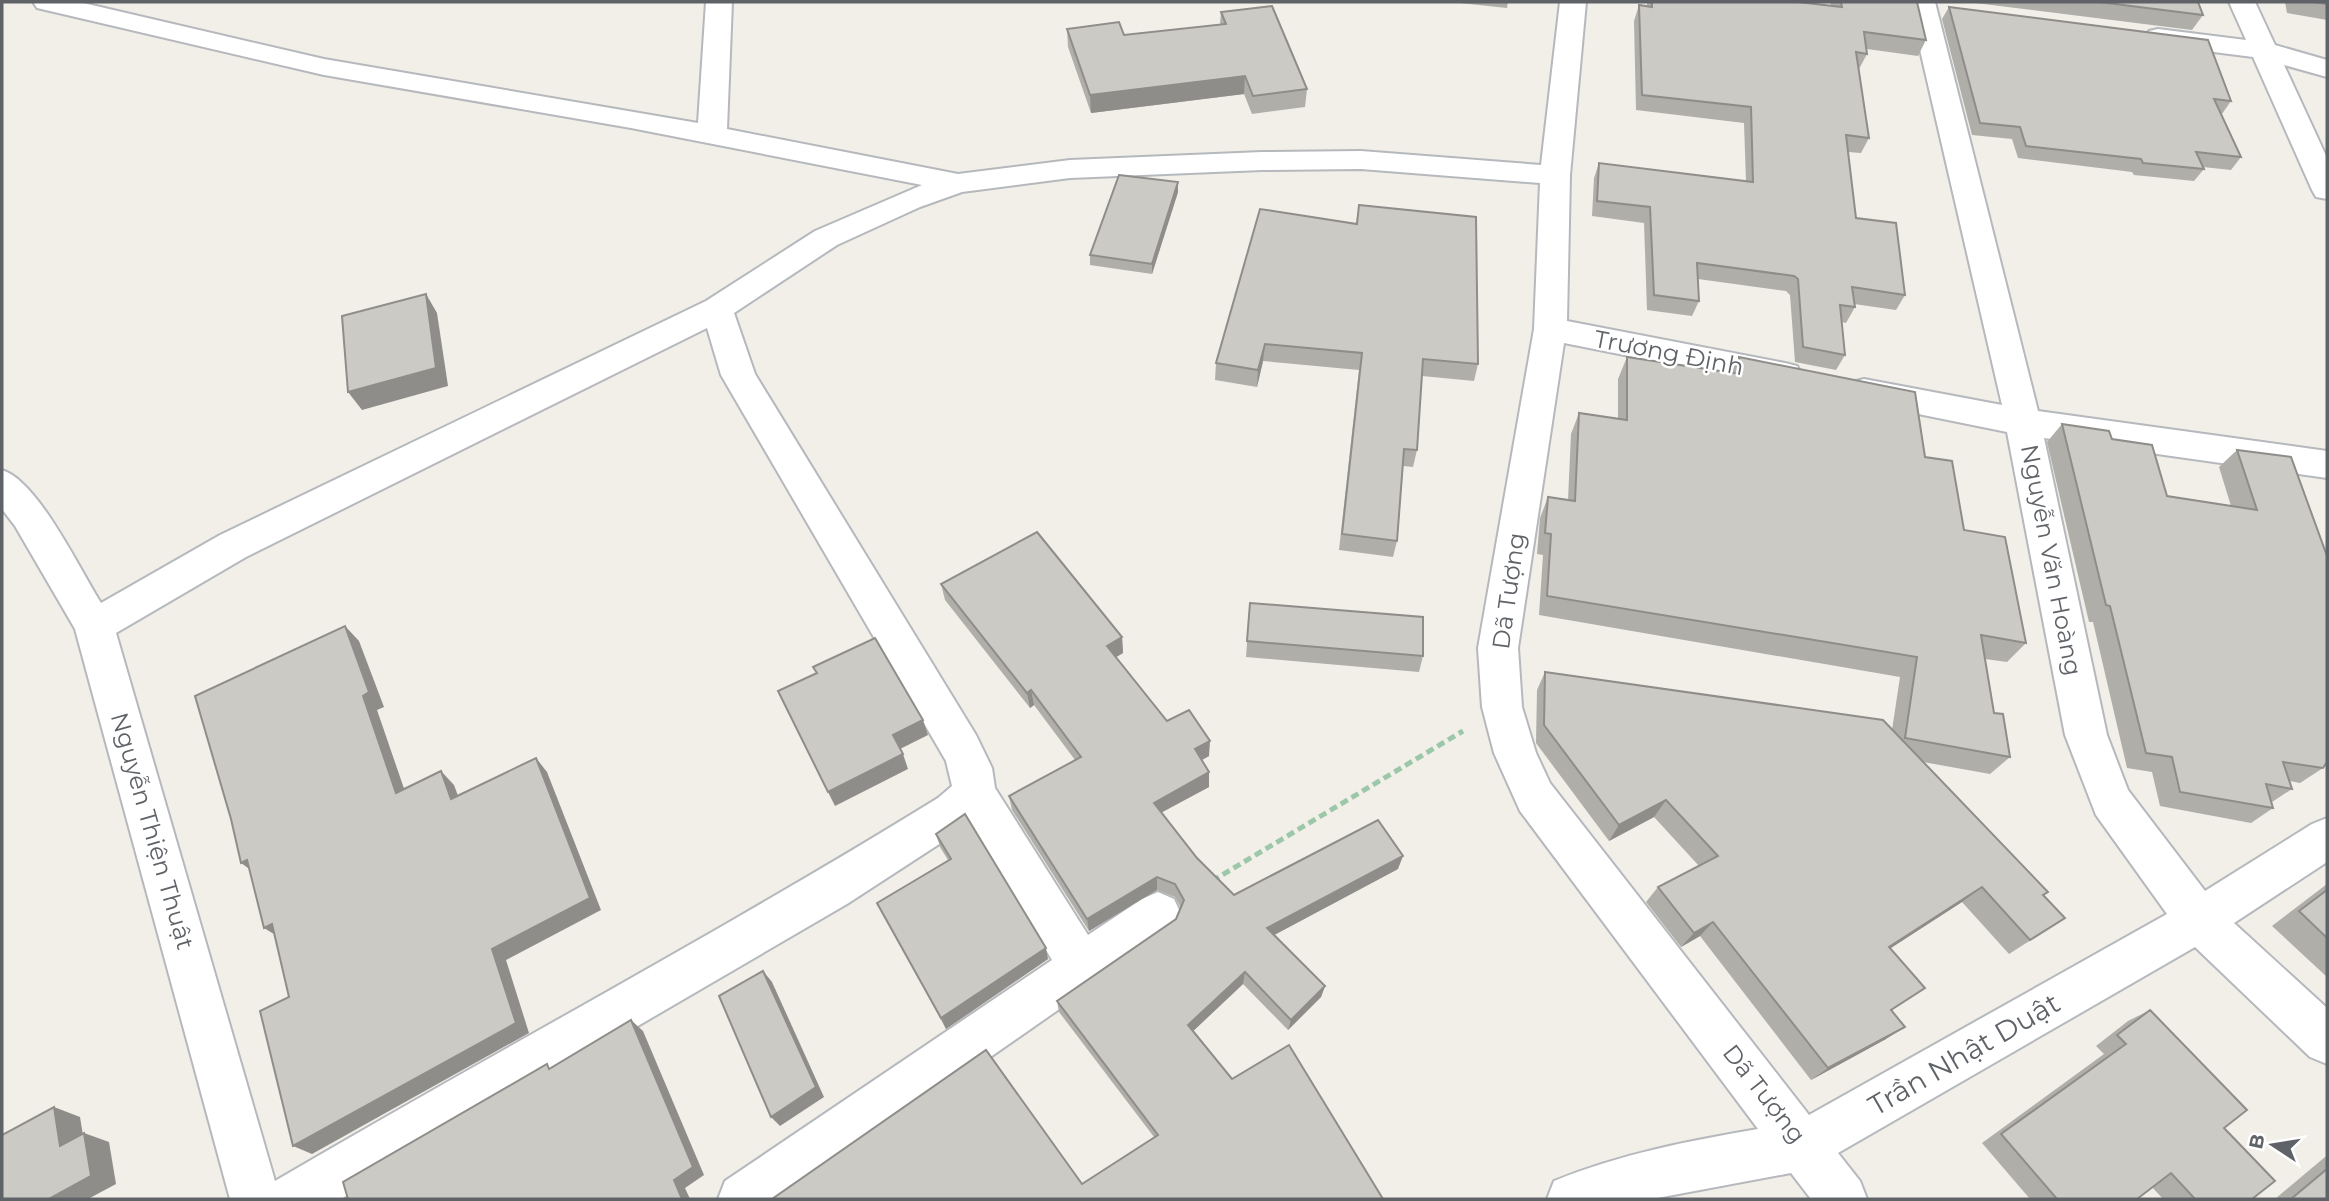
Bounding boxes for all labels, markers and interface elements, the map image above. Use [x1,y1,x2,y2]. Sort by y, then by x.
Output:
street label: Trương Định [1592,324,1746,381]
street label: Nguyễn Văn Hoàng [2015,442,2088,678]
street label: Dã Tượng [1486,531,1531,651]
street label: Nguyễn Thiện Thuật [105,709,200,953]
street label: Trần Nhật Duật [1862,985,2066,1123]
street label: Dã Tượng [1717,1039,1812,1149]
north arrow [2238,1110,2308,1180]
text: B [2244,1132,2270,1151]

